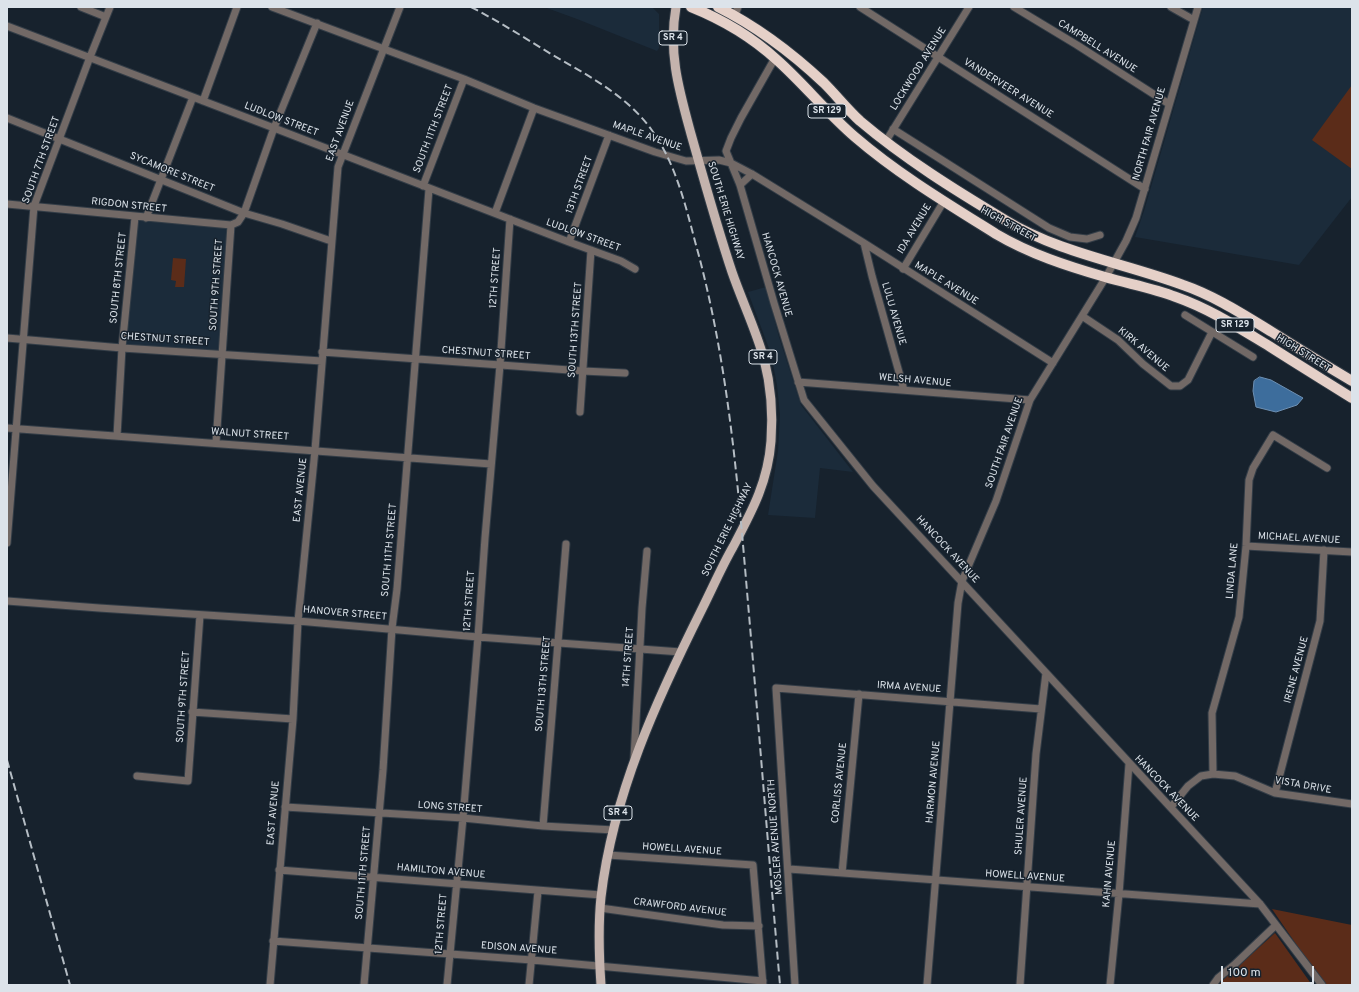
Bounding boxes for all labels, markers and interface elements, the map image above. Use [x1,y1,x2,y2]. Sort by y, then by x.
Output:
street label: CAMPBELL AVENUE [1055,18,1139,76]
street label: LOCKWOOD AVENUE [888,25,950,113]
road number: SR 4 [659,31,687,45]
street label: VANDERVEER AVENUE [961,56,1055,122]
street label: SOUTH 11TH STREET [412,83,456,175]
street label: NORTH FAIR AVENUE [1131,86,1169,182]
street label: EAST AVENUE [324,99,358,163]
street label: LUDLOW STREET [242,100,320,140]
road number: SR 129 [808,104,846,118]
street label: SOUTH 7TH STREET [21,115,63,205]
street label: MAPLE AVENUE [611,119,683,155]
street label: SYCAMORE STREET [128,150,216,196]
street label: 13TH STREET [564,154,596,216]
street label: SOUTH ERIE HIGHWAY [704,160,746,262]
street label: RIGDON STREET [91,196,167,216]
street label: IDA AVENUE [895,202,935,256]
street label: HIGH STREET [978,205,1038,245]
street label: LUDLOW STREET [544,217,622,255]
street label: SOUTH 8TH STREET [108,231,130,325]
street label: HANCOCK AVENUE [758,231,794,319]
street label: SOUTH 9TH STREET [208,239,226,331]
street label: 12TH STREET [488,247,504,309]
street label: MAPLE AVENUE [912,260,980,308]
street label: LULU AVENUE [878,281,908,347]
street label: SOUTH 13TH STREET [567,282,585,378]
road number: SR 129 [1216,318,1254,332]
street label: KIRK AVENUE [1115,325,1171,375]
street label: CHESTNUT STREET [120,331,210,349]
street label: HIGH STREET [1274,332,1332,376]
street label: CHESTNUT STREET [441,345,531,363]
road number: SR 4 [749,350,777,364]
street label: WELSH AVENUE [878,372,952,390]
street label: SOUTH FAIR AVENUE [984,396,1026,490]
street label: WALNUT STREET [211,426,289,444]
street label: EAST AVENUE [292,457,310,523]
street label: SOUTH ERIE HIGHWAY [700,481,756,579]
street label: SOUTH 11TH STREET [380,503,400,597]
street label: HANCOCK AVENUE [913,514,981,586]
street label: MICHAEL AVENUE [1257,531,1341,547]
street label: LINDA LANE [1225,542,1241,600]
street label: 12TH STREET [462,570,478,632]
street label: HANOVER STREET [302,604,388,624]
street label: 14TH STREET [621,626,637,688]
street label: IRENE AVENUE [1282,635,1312,705]
street label: SOUTH 13TH STREET [534,636,554,732]
street label: SOUTH 9TH STREET [175,651,193,743]
street label: IRMA AVENUE [876,680,942,696]
street label: HARMON AVENUE [924,740,944,824]
street label: CORLISS AVENUE [830,742,850,824]
street label: HANCOCK AVENUE [1131,753,1201,825]
street label: VISTA DRIVE [1274,775,1332,797]
street label: SHULER AVENUE [1013,776,1031,856]
street label: MOSLER AVENUE NORTH [766,779,786,895]
street label: EAST AVENUE [265,780,283,846]
street label: LONG STREET [417,800,483,816]
road number: SR 4 [604,806,632,820]
street label: SOUTH 11TH STREET [354,826,374,920]
street label: KAHN AVENUE [1101,840,1119,908]
street label: HOWELL AVENUE [642,841,722,859]
street label: HAMILTON AVENUE [396,862,486,882]
street label: HOWELL AVENUE [985,868,1065,886]
street label: 12TH STREET [433,893,451,955]
street label: CRAWFORD AVENUE [633,896,727,920]
street label: EDISON AVENUE [481,940,557,958]
scale bar [1223,958,1316,984]
text: 100 m [1228,965,1261,981]

